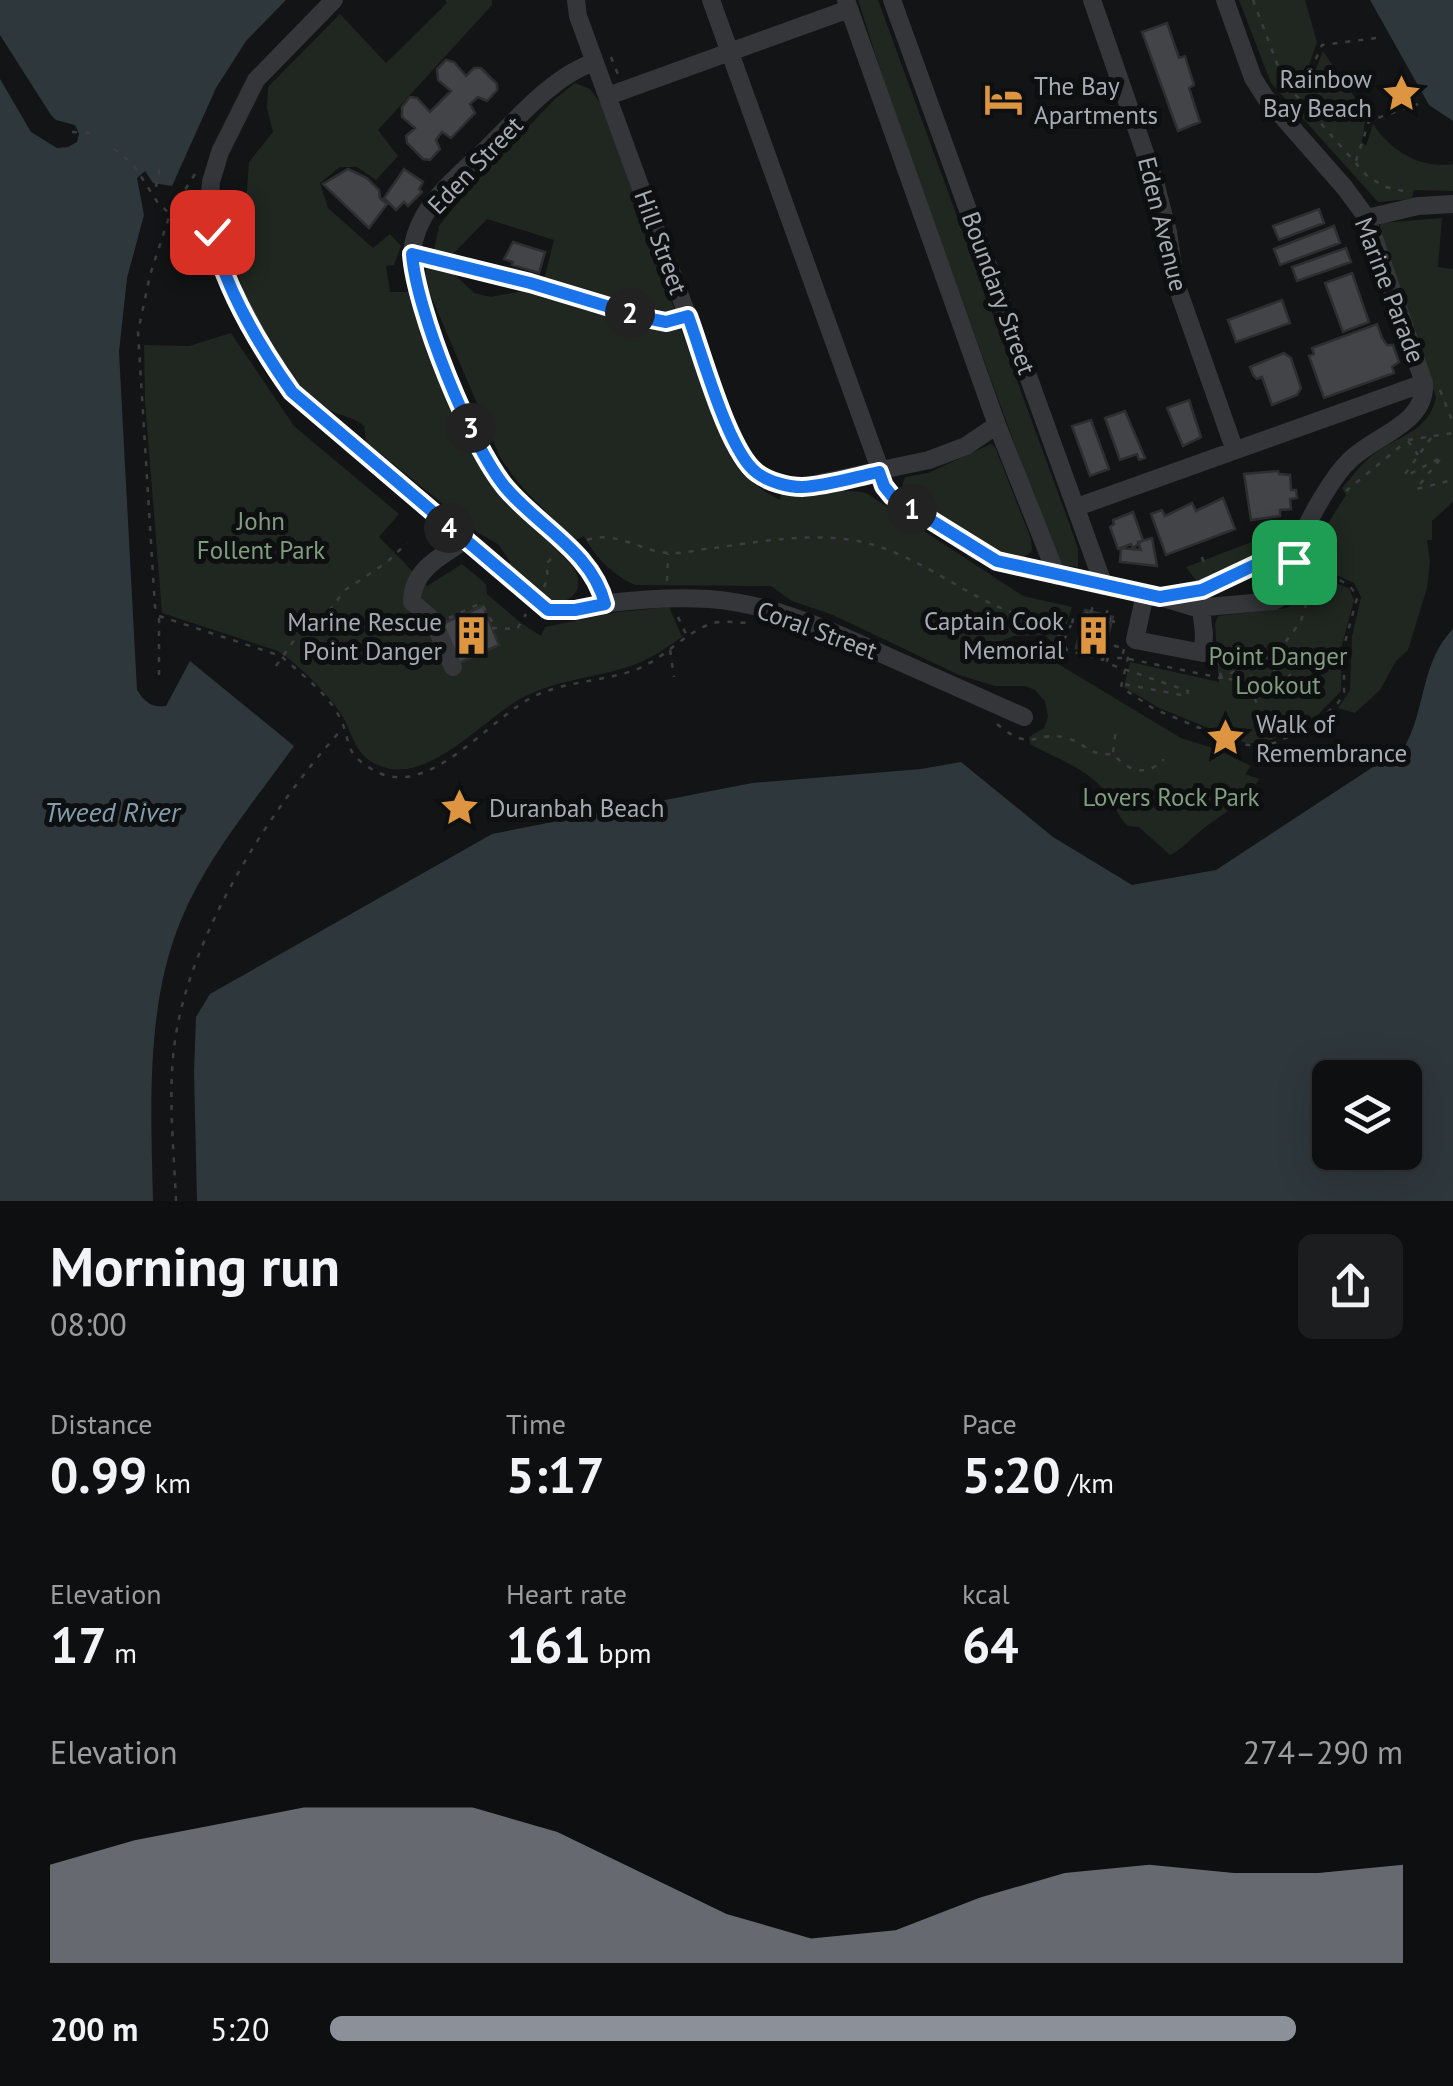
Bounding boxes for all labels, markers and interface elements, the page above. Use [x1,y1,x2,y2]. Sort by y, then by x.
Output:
place label: Rainbow Bay Beach [1263,63,1373,124]
place label: The Bay Apartments [1034,70,1158,131]
place icon: Rainbow Bay Beach [1381,72,1423,114]
hotel icon: The Bay Apartments [983,79,1025,121]
street label: Eden Street [421,109,530,221]
street label: Eden Avenue [1131,154,1195,294]
street label: Hill Street [627,185,695,299]
pin [170,190,255,275]
icon: check [185,205,240,260]
street label: Boundary Street [955,207,1043,379]
street label: Marine Parade [1348,213,1432,367]
pin: 2 [605,288,655,338]
text: 2 [622,294,638,331]
pin: 3 [446,403,496,453]
text: 3 [463,409,479,446]
pin: 1 [887,484,937,534]
text: 1 [904,490,920,527]
pin: 4 [424,503,474,553]
park label: John Follent Park [197,505,325,566]
text: 4 [441,509,457,546]
pin [1252,520,1337,605]
icon: arrive [1267,535,1322,590]
street label: Coral Street [753,593,882,667]
place label: Captain Cook Memorial [924,605,1065,666]
place label: Marine Rescue Point Danger [287,606,442,667]
building icon: Captain Cook Memorial [1073,614,1115,656]
building icon: Marine Rescue Point Danger [451,615,493,657]
park label: Point Danger Lookout [1208,640,1348,701]
place label: Walk of Remembrance [1256,708,1407,769]
place icon: Walk of Remembrance [1205,717,1247,759]
park label: Lovers Rock Park [1083,781,1259,813]
place icon: Duranbah Beach [438,787,480,829]
place label: Duranbah Beach [489,792,664,824]
water label: Tweed River [44,793,182,830]
map controls [1312,1060,1422,1170]
button: layers [1312,1060,1422,1170]
text: Morning run [50,1230,340,1301]
button: share [1298,1234,1403,1339]
text: 08:00 [50,1303,127,1345]
text: Distance [50,1405,153,1442]
text: Time [506,1405,566,1442]
text: Pace [962,1405,1017,1442]
text: 0.99 [50,1442,147,1507]
text: 5:17 [506,1442,605,1507]
text: 5:20 [962,1442,1061,1507]
text: km [147,1464,191,1501]
text: /km [1061,1464,1114,1501]
text: Elevation [50,1575,162,1612]
text: Heart rate [506,1575,627,1612]
text: kcal [962,1575,1010,1612]
text: 17 [50,1612,107,1677]
text: 161 [506,1612,591,1677]
text: 64 [962,1612,1019,1677]
text: m [107,1634,137,1671]
text: bpm [591,1634,652,1671]
text: Elevation [50,1731,177,1773]
text: 274–290 m [1243,1731,1403,1773]
text: 200 m [50,2008,138,2050]
text: 5:20 [210,2008,269,2050]

